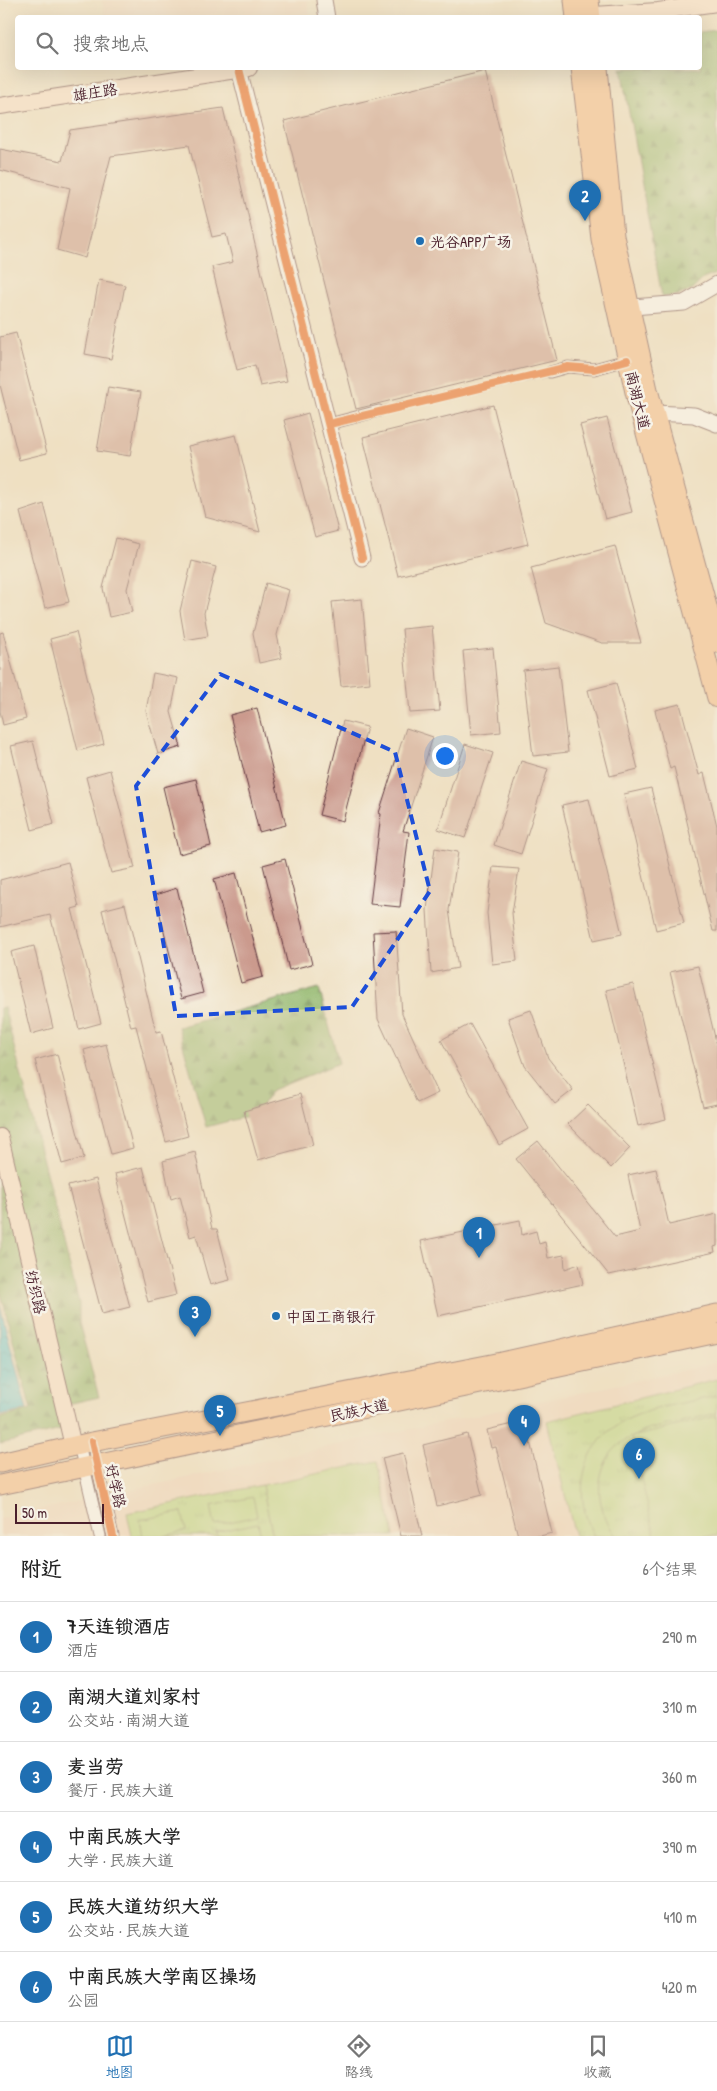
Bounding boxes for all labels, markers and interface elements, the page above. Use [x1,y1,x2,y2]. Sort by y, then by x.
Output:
search box [15,15,702,70]
icon: search [33,29,61,57]
text: 搜索地点 [73,30,149,56]
street label: 雄庄路 [71,78,119,106]
pin: 2 [569,180,601,221]
place label: 光谷APP广场 [430,231,512,252]
marker: 光谷APP广场 [414,235,426,247]
street label: 南湖大道 [621,368,655,432]
your location [432,743,458,769]
pin: 1 [463,1217,495,1258]
street label: 纺织路 [21,1268,51,1316]
pin: 3 [179,1296,211,1337]
place label: 中国工商银行 [286,1306,376,1327]
marker: 中国工商银行 [270,1310,282,1322]
street label: 民族大道 [327,1393,391,1427]
pin: 5 [204,1395,236,1436]
pin: 4 [508,1405,540,1446]
pin: 6 [623,1438,655,1479]
street label: 好学路 [101,1462,131,1510]
scale bar [15,1501,104,1524]
text: 50 m [22,1503,47,1522]
text: 附近 [20,1554,62,1583]
text: 6个结果 [643,1558,697,1580]
text: 7天连锁酒店 [67,1613,171,1639]
text: 1 [33,1626,39,1648]
text: 290 m [662,1626,697,1648]
text: 酒店 [67,1639,99,1661]
text: 南湖大道刘家村 [67,1683,200,1709]
text: 2 [32,1696,40,1718]
text: 310 m [662,1696,697,1718]
text: 公交站 · 南湖大道 [67,1709,190,1731]
text: 麦当劳 [67,1753,124,1779]
text: 3 [32,1766,40,1788]
text: 360 m [662,1766,697,1788]
text: 餐厅 · 民族大道 [67,1779,174,1801]
text: 中南民族大学 [67,1823,181,1849]
text: 4 [33,1836,39,1858]
text: 390 m [662,1836,697,1858]
text: 大学 · 民族大道 [67,1849,174,1871]
text: 民族大道纺织大学 [67,1893,219,1919]
text: 5 [33,1906,39,1928]
text: 410 m [663,1906,697,1928]
text: 公交站 · 民族大道 [67,1919,190,1941]
text: 中南民族大学南区操场 [67,1963,257,1989]
text: 6 [33,1976,39,1998]
text: 420 m [662,1976,697,1998]
text: 公园 [67,1989,99,2011]
tab: 地图 [106,2032,134,2081]
tab: 路线 [345,2032,373,2081]
tab: 收藏 [584,2032,612,2081]

